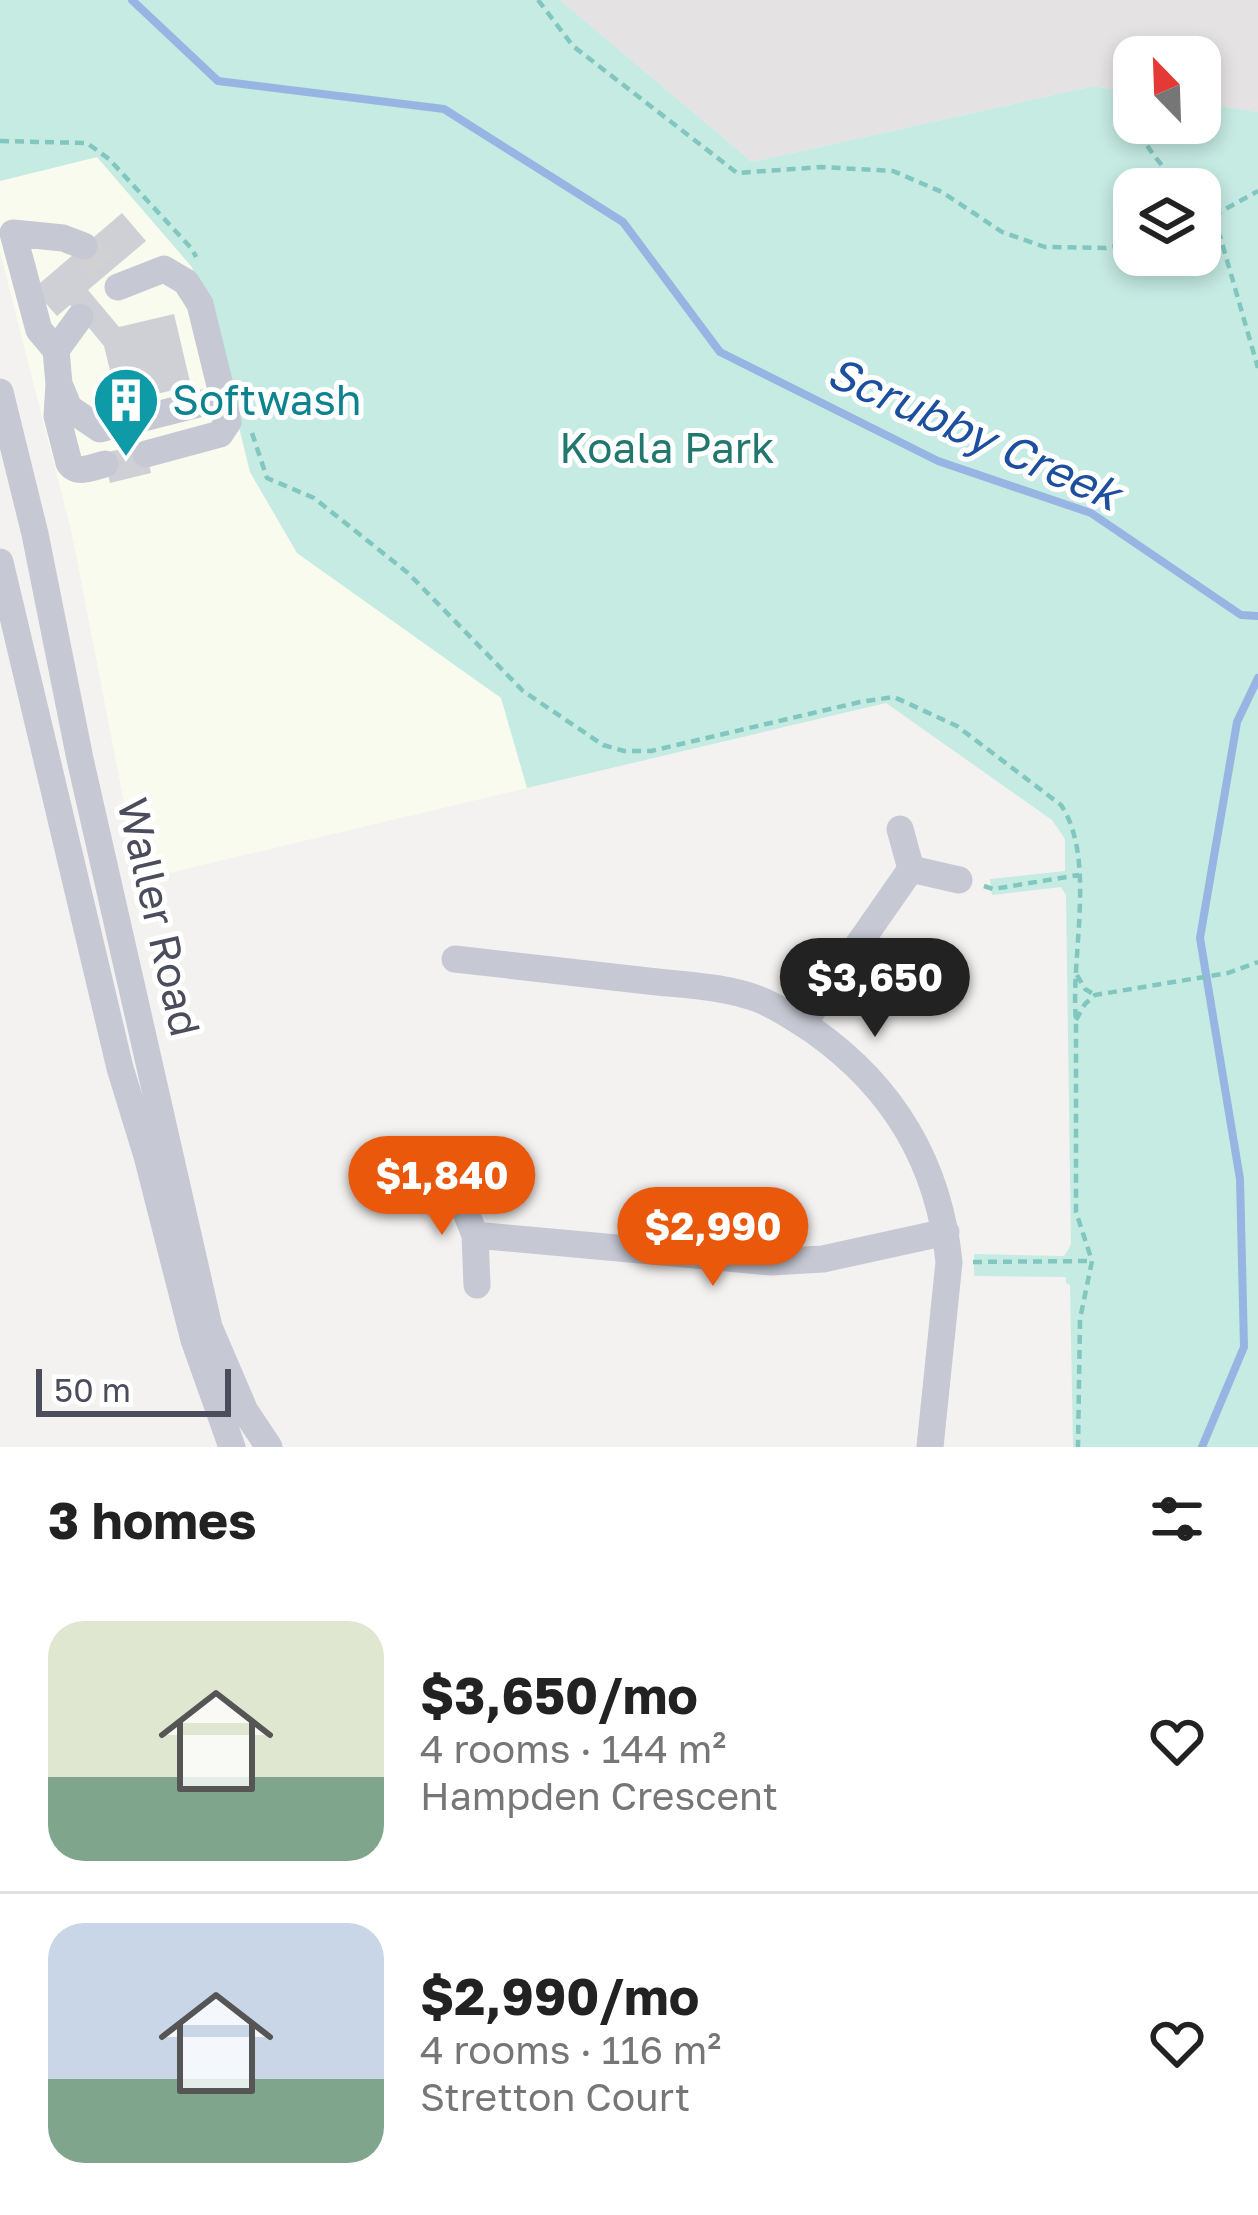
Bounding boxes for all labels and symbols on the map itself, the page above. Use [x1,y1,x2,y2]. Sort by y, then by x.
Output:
north arrow [1113,36,1221,144]
water label: Scrubby Creek [820,343,1133,523]
building icon: Softwash [91,365,161,459]
place label: Softwash [172,374,362,424]
park label: Koala Park [559,422,775,472]
street label: Waller Road [108,793,212,1041]
pin: $3,650 [777,938,973,1040]
pin: $1,840 [344,1136,540,1238]
pin: $2,990 [615,1187,811,1289]
scale bar [36,1363,231,1416]

